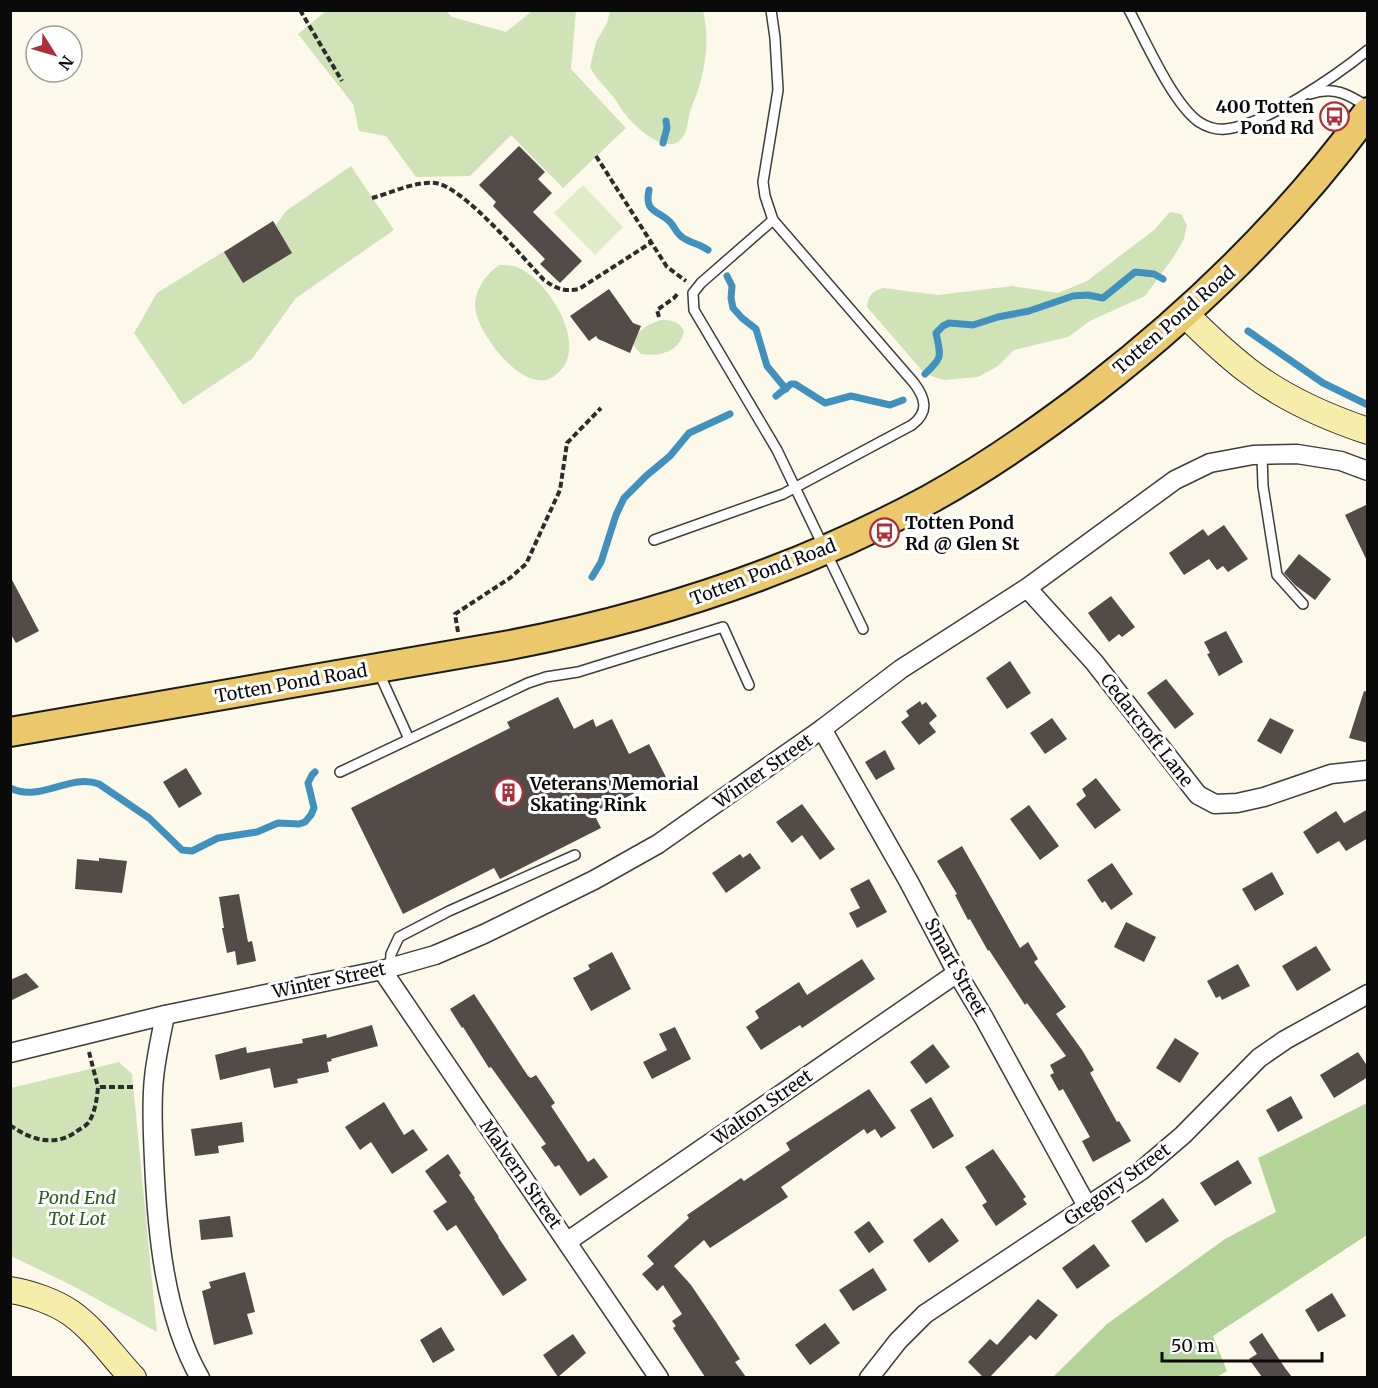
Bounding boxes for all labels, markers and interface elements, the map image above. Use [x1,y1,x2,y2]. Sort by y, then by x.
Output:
north arrow [24,24,84,84]
text: N [54,52,78,74]
place label: 400 Totten Pond Rd [1215,95,1314,139]
bus stop icon: 400 Totten Pond Rd [1319,100,1351,132]
street label: Totten Pond Road [1108,261,1240,379]
place label: Totten Pond Rd @ Glen St [905,511,1020,555]
bus stop icon: Totten Pond Rd @ Glen St [868,516,900,548]
street label: Totten Pond Road [687,534,839,610]
street label: Totten Pond Road [213,658,369,708]
street label: Cedarcroft Lane [1096,669,1198,791]
street label: Winter Street [708,729,817,814]
place label: Veterans Memorial Skating Rink [529,772,699,816]
building icon: Veterans Memorial Skating Rink [493,777,525,809]
street label: Smart Street [920,914,992,1020]
street label: Winter Street [269,957,388,1003]
street label: Walton Street [707,1064,817,1151]
street label: Malvern Street [475,1115,567,1233]
street label: Gregory Street [1059,1138,1175,1230]
park label: Pond End Tot Lot [38,1186,117,1230]
scale bar [1162,1325,1322,1363]
text: 50 m [1171,1334,1215,1357]

